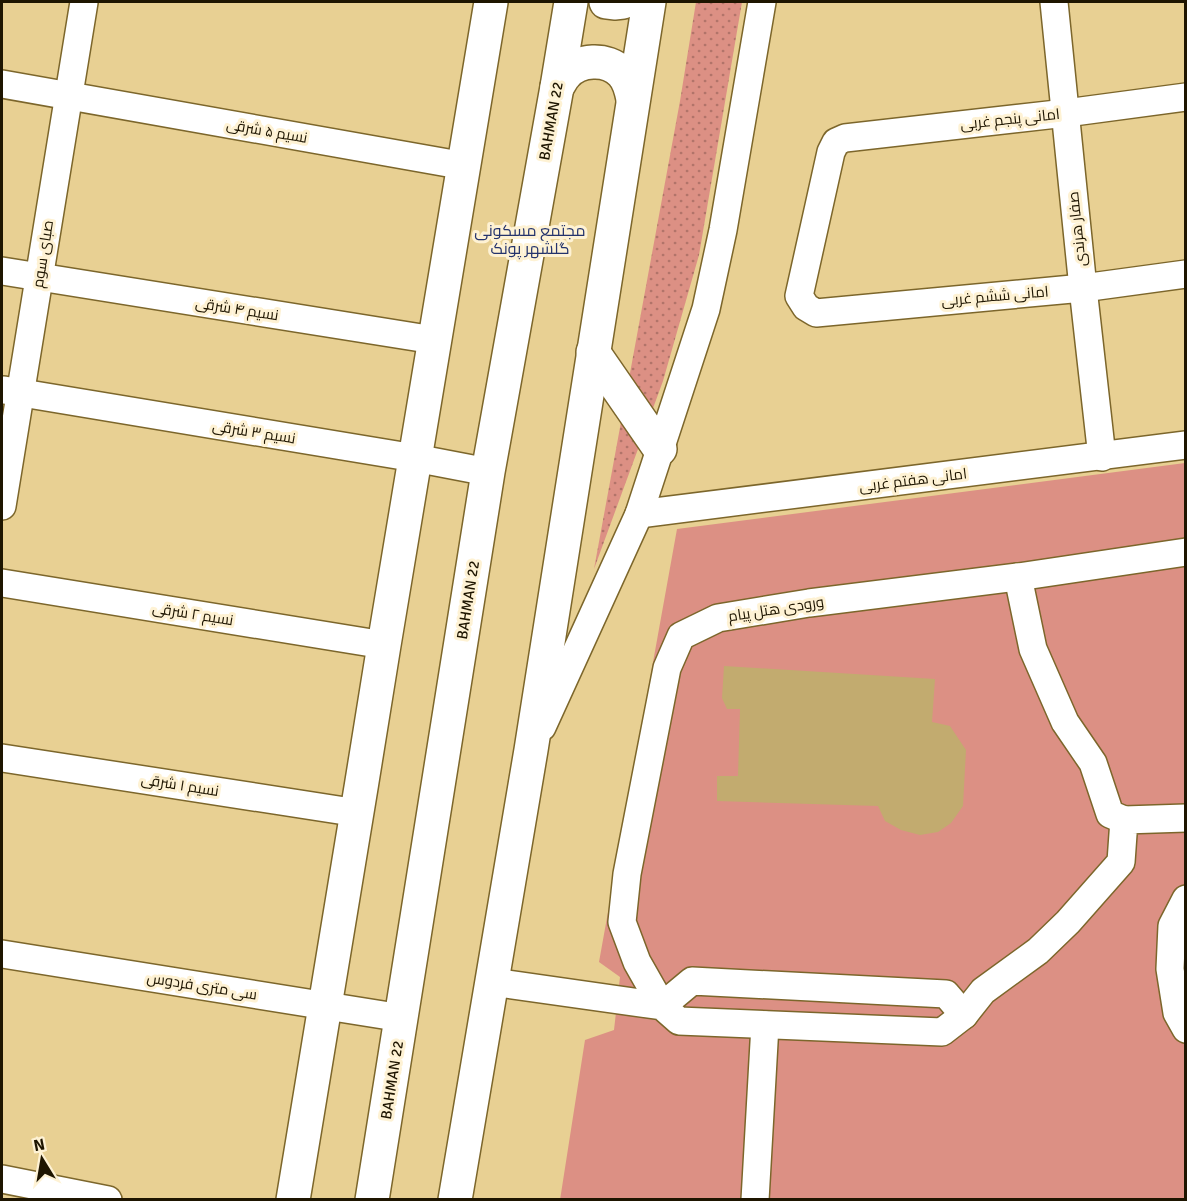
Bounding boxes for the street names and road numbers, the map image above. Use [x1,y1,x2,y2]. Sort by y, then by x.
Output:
street label: BAHMAN 22 [535,80,567,162]
street label: امانی پنجم غربی [959,105,1061,134]
street label: نسیم ۵ شرقی [225,115,309,148]
street label: صفار هرندی [1064,190,1091,267]
street label: صبای سوم [29,219,58,289]
street label: امانی ششم غربی [941,282,1050,311]
street label: نسیم ۴ شرقی [194,294,280,325]
street label: نسیم ۳ شرقی [211,417,297,448]
street label: امانی هفتم غربی [858,464,968,497]
street label: BAHMAN 22 [453,559,483,641]
street label: ورودی هتل پیام [727,593,825,626]
street label: نسیم ۲ شرقی [151,599,235,630]
street label: نسیم ۱ شرقی [140,770,220,801]
street label: سی متری فردوس [145,968,258,1005]
street label: BAHMAN 22 [377,1039,407,1121]

